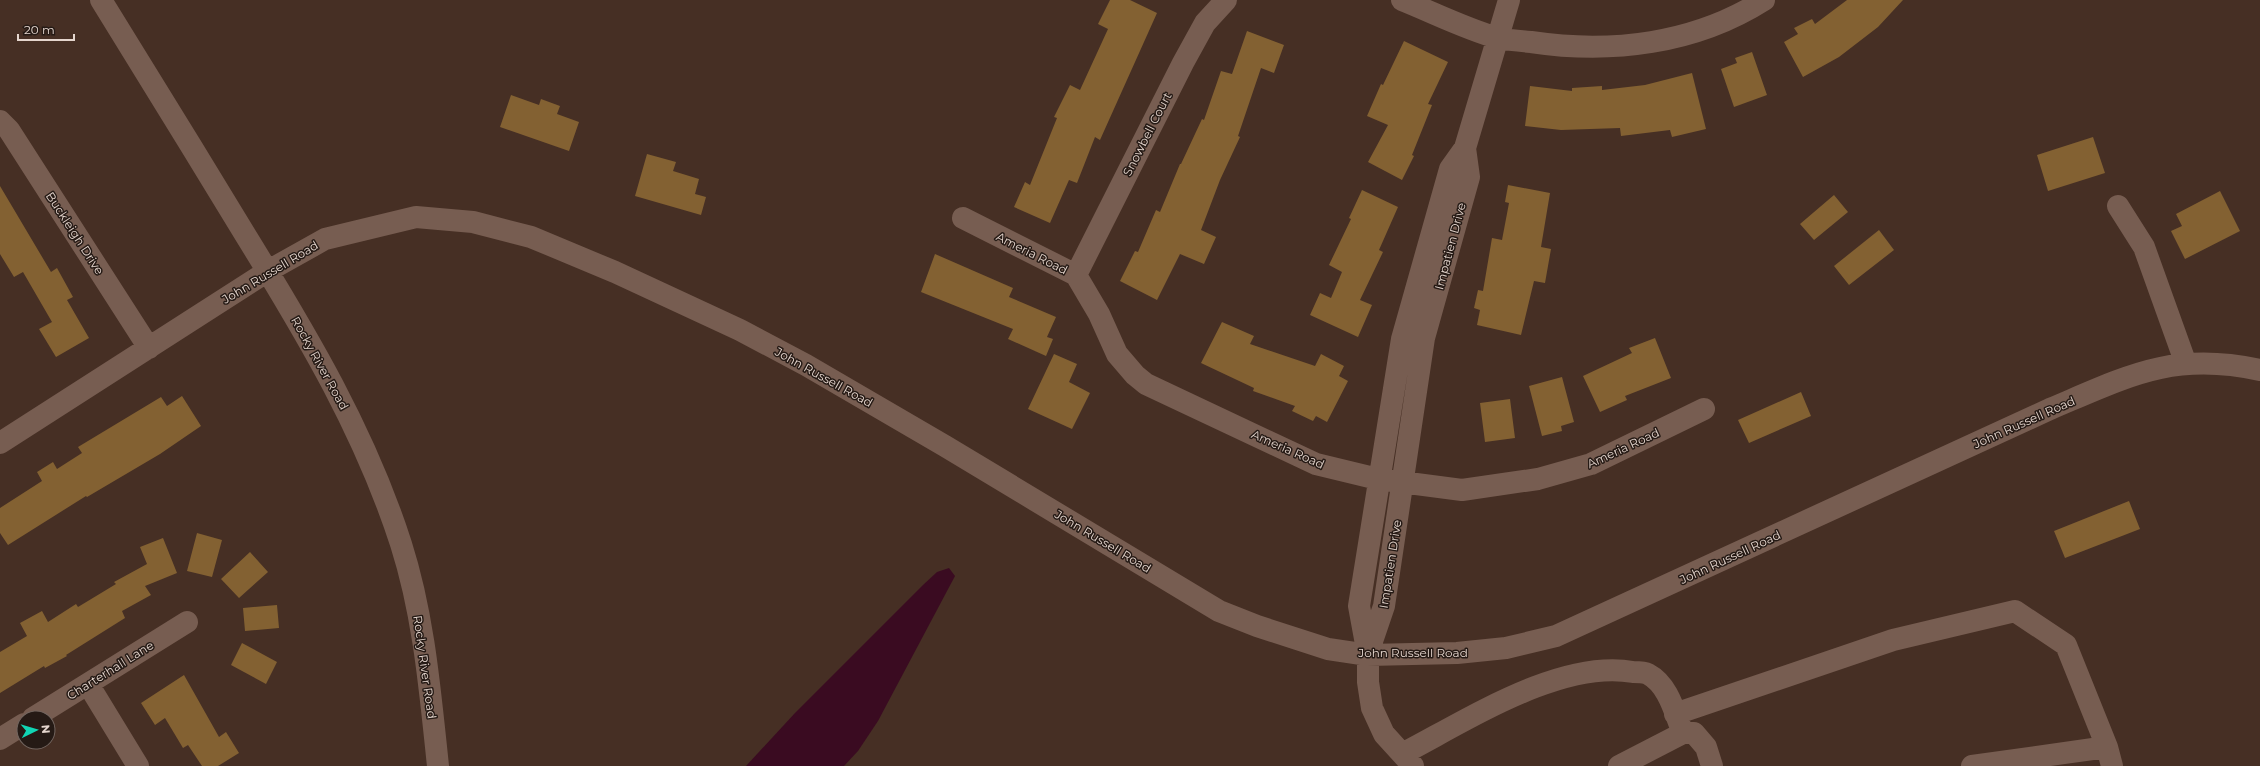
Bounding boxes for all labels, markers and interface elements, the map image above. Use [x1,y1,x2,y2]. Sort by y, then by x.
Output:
scale bar [18,16,74,42]
text: 20 m [24,22,55,37]
street label: Snowbell Court [1119,89,1175,178]
street label: Buckleigh Drive [43,189,107,277]
street label: Impatien Drive [1431,201,1469,291]
street label: Ameria Road [994,229,1070,277]
street label: John Russell Road [218,237,321,307]
street label: Rocky River Road [288,314,352,412]
street label: John Russell Road [772,343,876,410]
street label: John Russell Road [1970,393,2077,452]
street label: Ameria Road [1584,425,1662,471]
street label: Ameria Road [1249,426,1327,472]
street label: John Russell Road [1051,506,1154,576]
street label: Impatien Drive [1376,519,1404,609]
street label: John Russell Road [1676,527,1783,587]
street label: Rocky River Road [410,614,440,720]
street label: Charterhall Lane [64,637,156,703]
street label: John Russell Road [1357,645,1468,660]
north arrow [16,710,56,750]
text: N [39,724,53,734]

